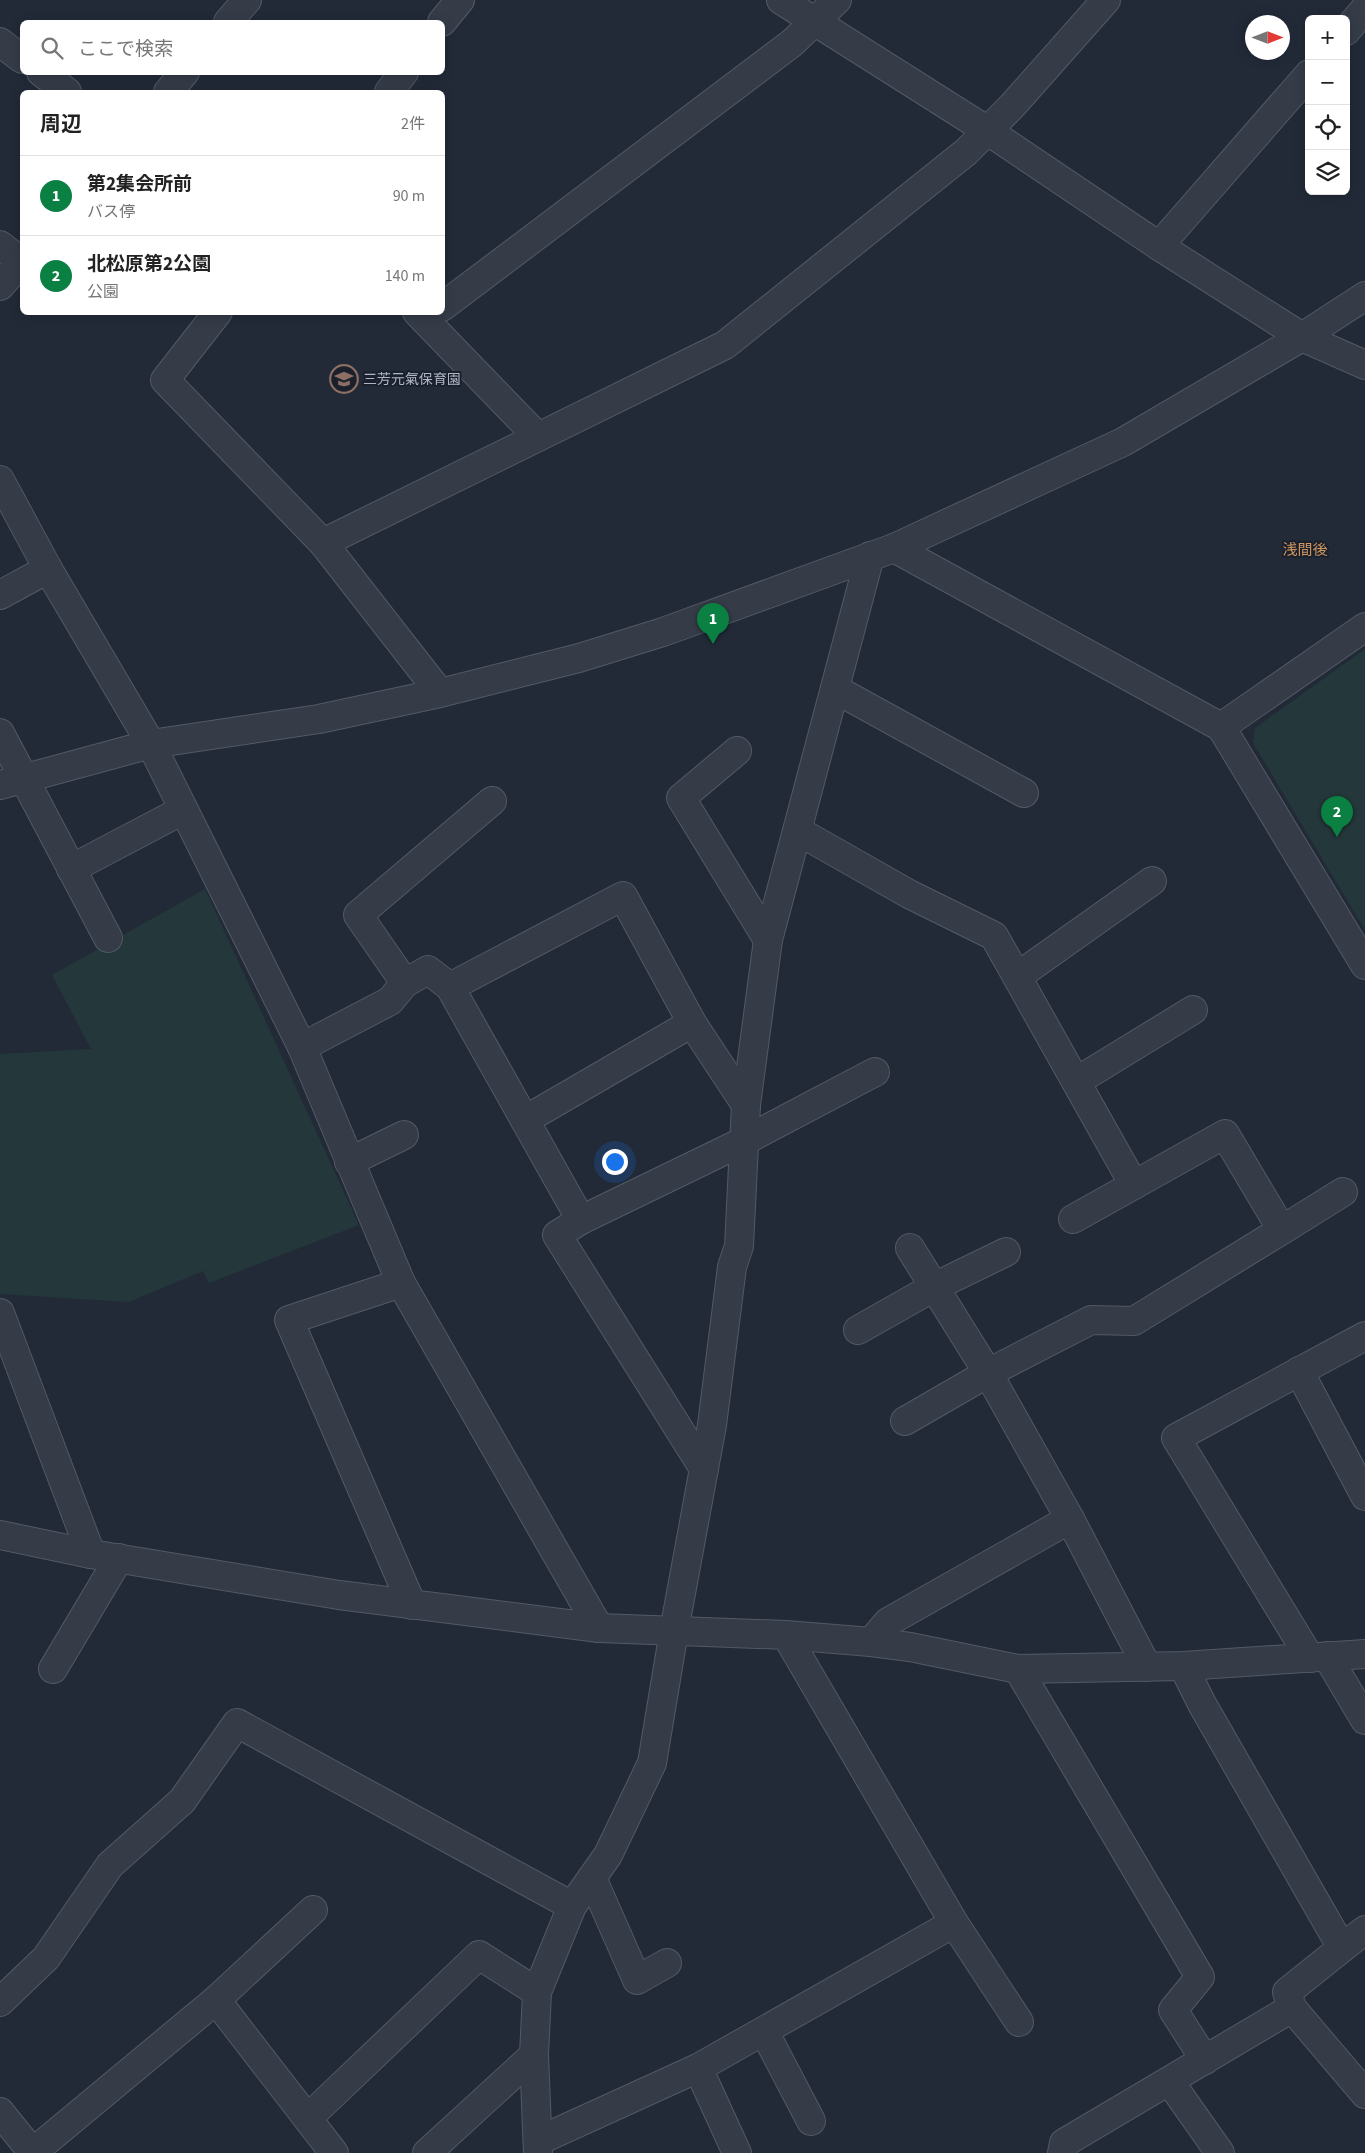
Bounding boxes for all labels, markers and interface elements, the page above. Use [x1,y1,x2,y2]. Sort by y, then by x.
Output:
north arrow [1245,15,1290,60]
map controls [1305,15,1350,195]
button: + [1305,15,1350,60]
search box [20,20,445,75]
icon: search [38,34,66,62]
text: ここで検索 [78,36,173,63]
button: − [1305,60,1350,105]
button: locate [1305,105,1350,150]
text: 周辺 [40,109,82,139]
text: 2件 [401,113,425,135]
button: layers [1305,150,1350,195]
text: 第2集会所前 [87,171,192,198]
text: 1 [52,185,60,207]
text: 90 m [393,185,425,207]
text: バス停 [87,201,135,223]
text: 北松原第2公園 [87,251,211,278]
text: 2 [52,265,60,287]
text: 140 m [385,265,425,287]
text: 公園 [87,281,119,303]
school or university icon: 三芳元氣保育園 [329,364,359,394]
place label: 三芳元氣保育園 [363,370,461,390]
district label: 浅間後 [1282,540,1328,561]
pin: 1 [697,603,729,644]
pin: 2 [1321,796,1353,837]
your location [602,1149,628,1175]

